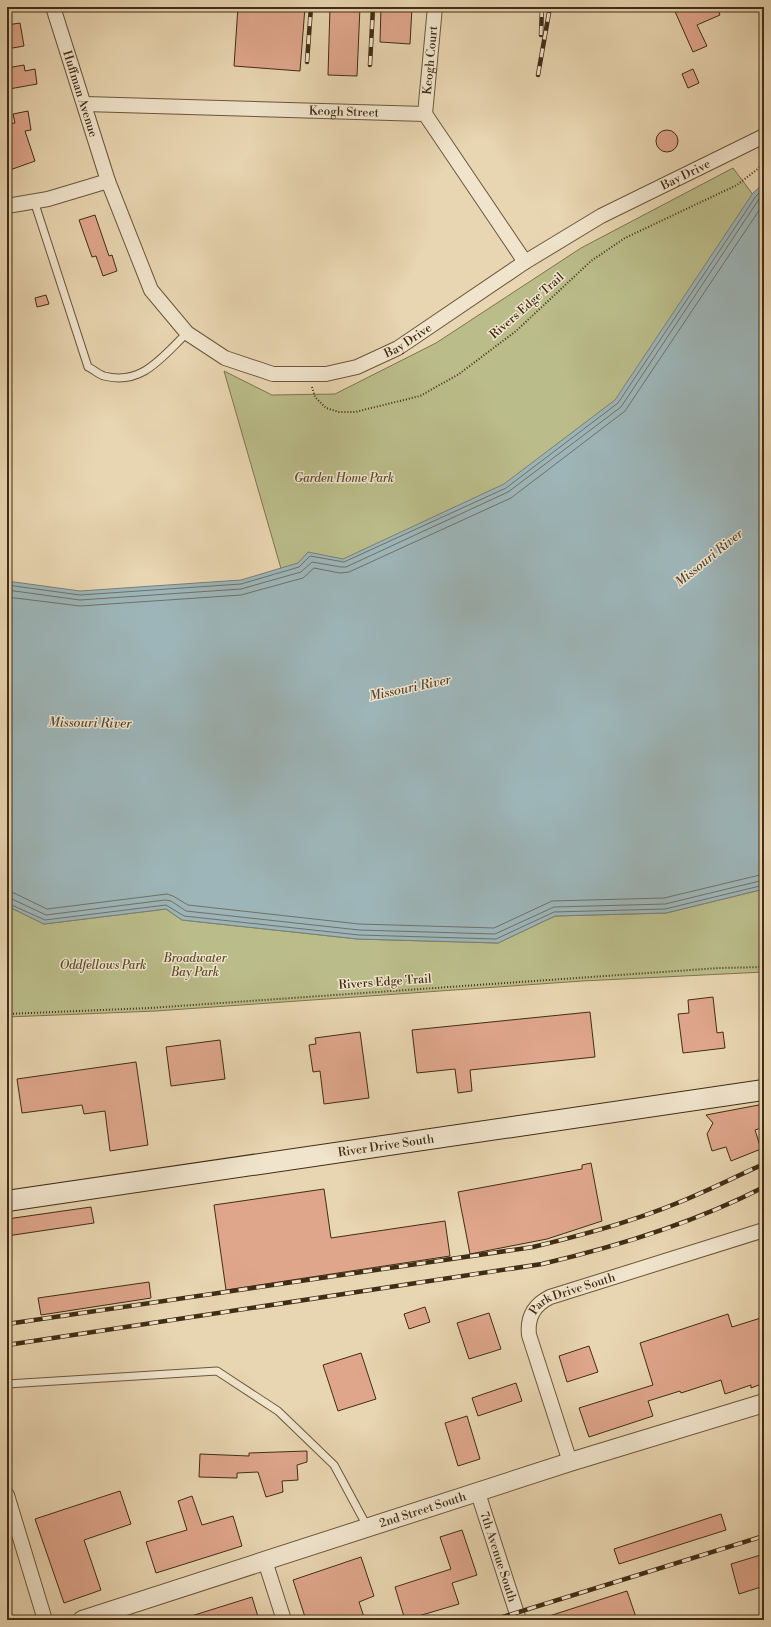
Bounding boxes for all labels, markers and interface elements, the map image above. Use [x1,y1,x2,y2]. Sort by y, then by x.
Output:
street label: Keogh Court [419,24,441,95]
street label: Huffman Avenue [60,49,101,139]
street label: Keogh Street [309,103,380,120]
street label: Bay Drive [657,156,713,194]
street label: Rivers Edge Trail [487,269,567,342]
street label: Bay Drive [381,320,434,361]
park label: Garden Home Park [294,471,394,486]
water label: Missouri River [672,525,747,590]
water label: Missouri River [368,671,453,704]
water label: Missouri River [48,714,132,732]
park label: Broadwater Bay Park [163,951,227,980]
park label: Oddfellows Park [60,958,146,973]
street label: Rivers Edge Trail [338,971,433,993]
street label: River Drive South [337,1131,435,1160]
street label: Park Drive South [526,1270,617,1317]
street label: 2nd Street South [377,1489,468,1531]
street label: 7th Avenue South [477,1510,520,1604]

